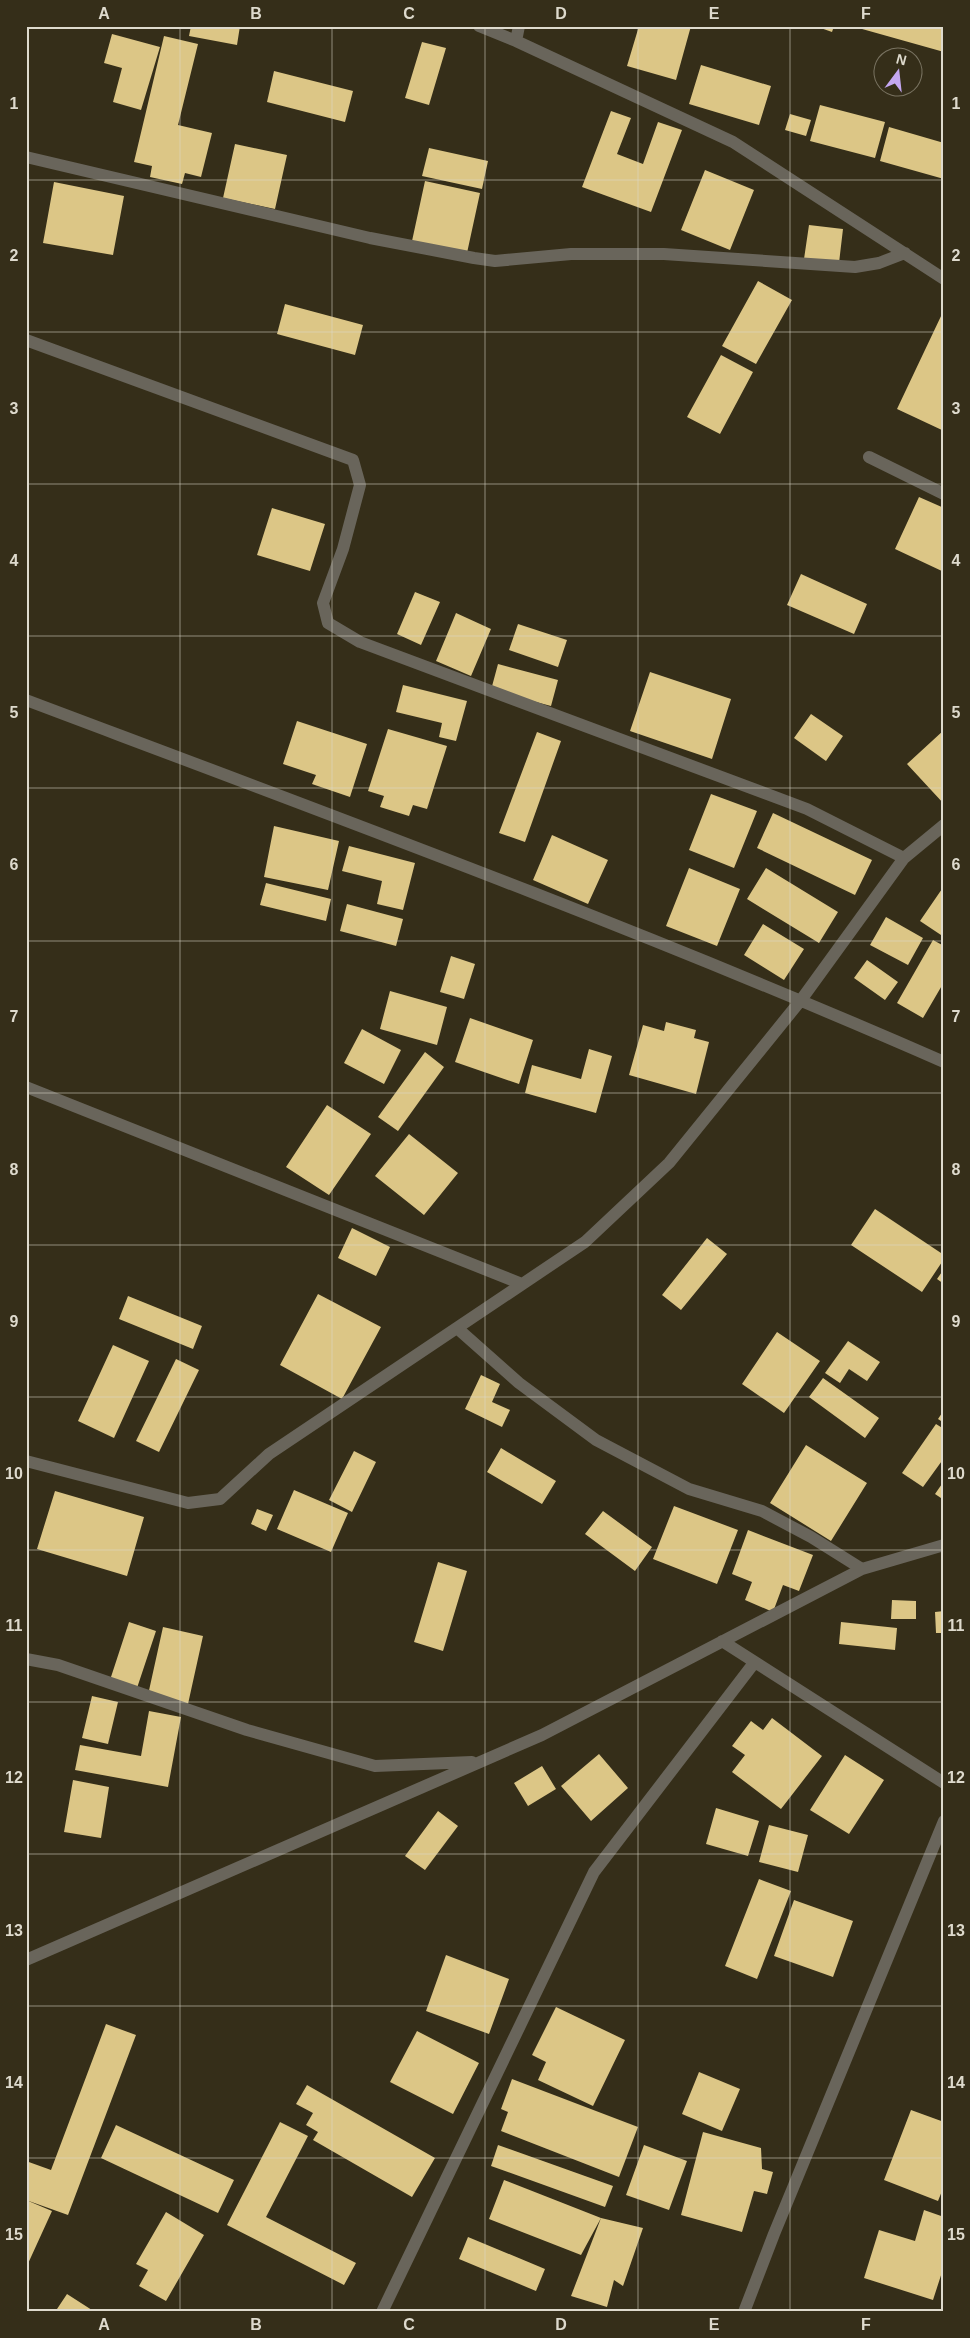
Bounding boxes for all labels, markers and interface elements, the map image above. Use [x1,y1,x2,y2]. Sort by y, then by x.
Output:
text: A [98,5,110,22]
text: B [250,5,262,22]
text: C [403,5,415,22]
text: D [555,5,567,22]
text: E [709,5,720,22]
text: F [861,5,871,22]
north arrow [872,48,922,98]
text: N [894,50,908,68]
text: 1 [10,95,19,112]
text: 1 [952,95,961,112]
text: 2 [10,247,19,264]
text: 2 [952,247,961,264]
text: 3 [10,400,19,417]
text: 3 [952,400,961,417]
text: 4 [10,552,19,569]
text: 4 [952,552,961,569]
text: 5 [10,704,19,721]
text: 5 [952,704,961,721]
text: 6 [10,856,19,873]
text: 6 [952,856,961,873]
text: 7 [10,1008,19,1025]
text: 7 [952,1008,961,1025]
text: 8 [10,1161,19,1178]
text: 8 [952,1161,961,1178]
text: 9 [10,1313,19,1330]
text: 9 [952,1313,961,1330]
text: 10 [5,1465,23,1482]
text: 10 [947,1465,965,1482]
text: 11 [6,1617,23,1634]
text: 11 [948,1617,965,1634]
text: 12 [5,1769,23,1786]
text: 12 [947,1769,965,1786]
text: 13 [5,1922,23,1939]
text: 13 [947,1922,965,1939]
text: 14 [5,2074,23,2091]
text: 14 [947,2074,965,2091]
text: 15 [5,2226,23,2243]
text: 15 [947,2226,965,2243]
text: A [98,2316,110,2333]
text: B [250,2316,262,2333]
text: C [403,2316,415,2333]
text: D [555,2316,567,2333]
text: E [709,2316,720,2333]
text: F [861,2316,871,2333]

